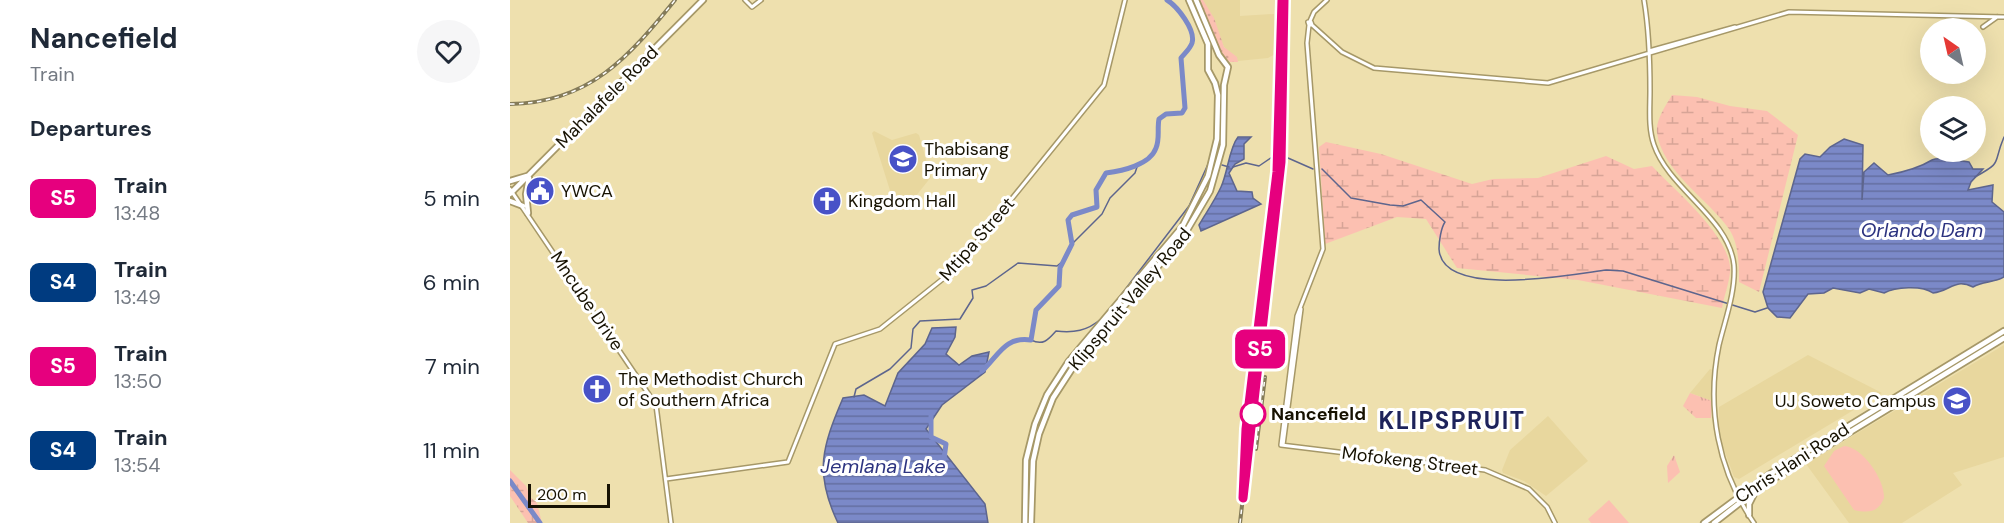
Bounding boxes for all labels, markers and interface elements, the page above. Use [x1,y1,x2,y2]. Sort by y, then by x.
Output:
north arrow [1920,18,1986,84]
map controls [1920,18,1986,162]
text: Nancefield [30,20,178,57]
button: heart [417,20,480,83]
street label: Mahalafele Road [551,41,663,153]
text: Train [30,61,75,87]
button: layers [1920,96,1986,162]
text: Departures [30,114,152,143]
place label: Thabisang Primary [924,137,1009,182]
school or university icon: Thabisang Primary [887,143,919,175]
text: Train [114,171,168,200]
public building icon: YWCA [524,175,556,207]
place label: YWCA [561,179,613,203]
text: S5 [50,184,76,212]
text: 5 min [423,184,480,213]
church icon: Kingdom Hall [811,185,843,217]
place label: Kingdom Hall [848,189,956,213]
street label: Mtipa Street [934,192,1020,286]
text: 13:48 [114,200,160,226]
water label: Orlando Dam [1861,217,1983,243]
street label: Klipspruit Valley Road [1063,223,1197,375]
street label: Mncube Drive [545,247,629,355]
text: Train [114,255,168,284]
text: S4 [50,268,76,296]
text: 6 min [423,268,480,297]
text: 13:49 [114,284,161,310]
line badge: S5 [1233,330,1287,368]
text: S5 [1247,335,1273,363]
text: Train [114,339,168,368]
text: S5 [50,352,76,380]
text: 7 min [425,352,480,381]
place label: The Methodist Church of Southern Africa [618,367,803,412]
text: 13:50 [114,368,162,394]
church icon: The Methodist Church of Southern Africa [581,373,613,405]
school or university icon: UJ Soweto Campus [1941,385,1973,417]
place label: UJ Soweto Campus [1775,389,1936,413]
marker: Nancefield [1240,401,1266,427]
place label: Nancefield [1271,402,1366,426]
district label: KLIPSPRUIT [1379,405,1526,436]
street label: Chris Hani Road [1730,417,1854,509]
text: Train [114,423,168,452]
text: S4 [50,436,76,464]
text: 11 min [423,436,480,465]
street label: Mofokeng Street [1341,441,1479,481]
text: 13:54 [114,452,160,478]
water label: Jemlana Lake [820,453,946,479]
scale bar [528,481,610,508]
text: 200 m [537,484,586,505]

